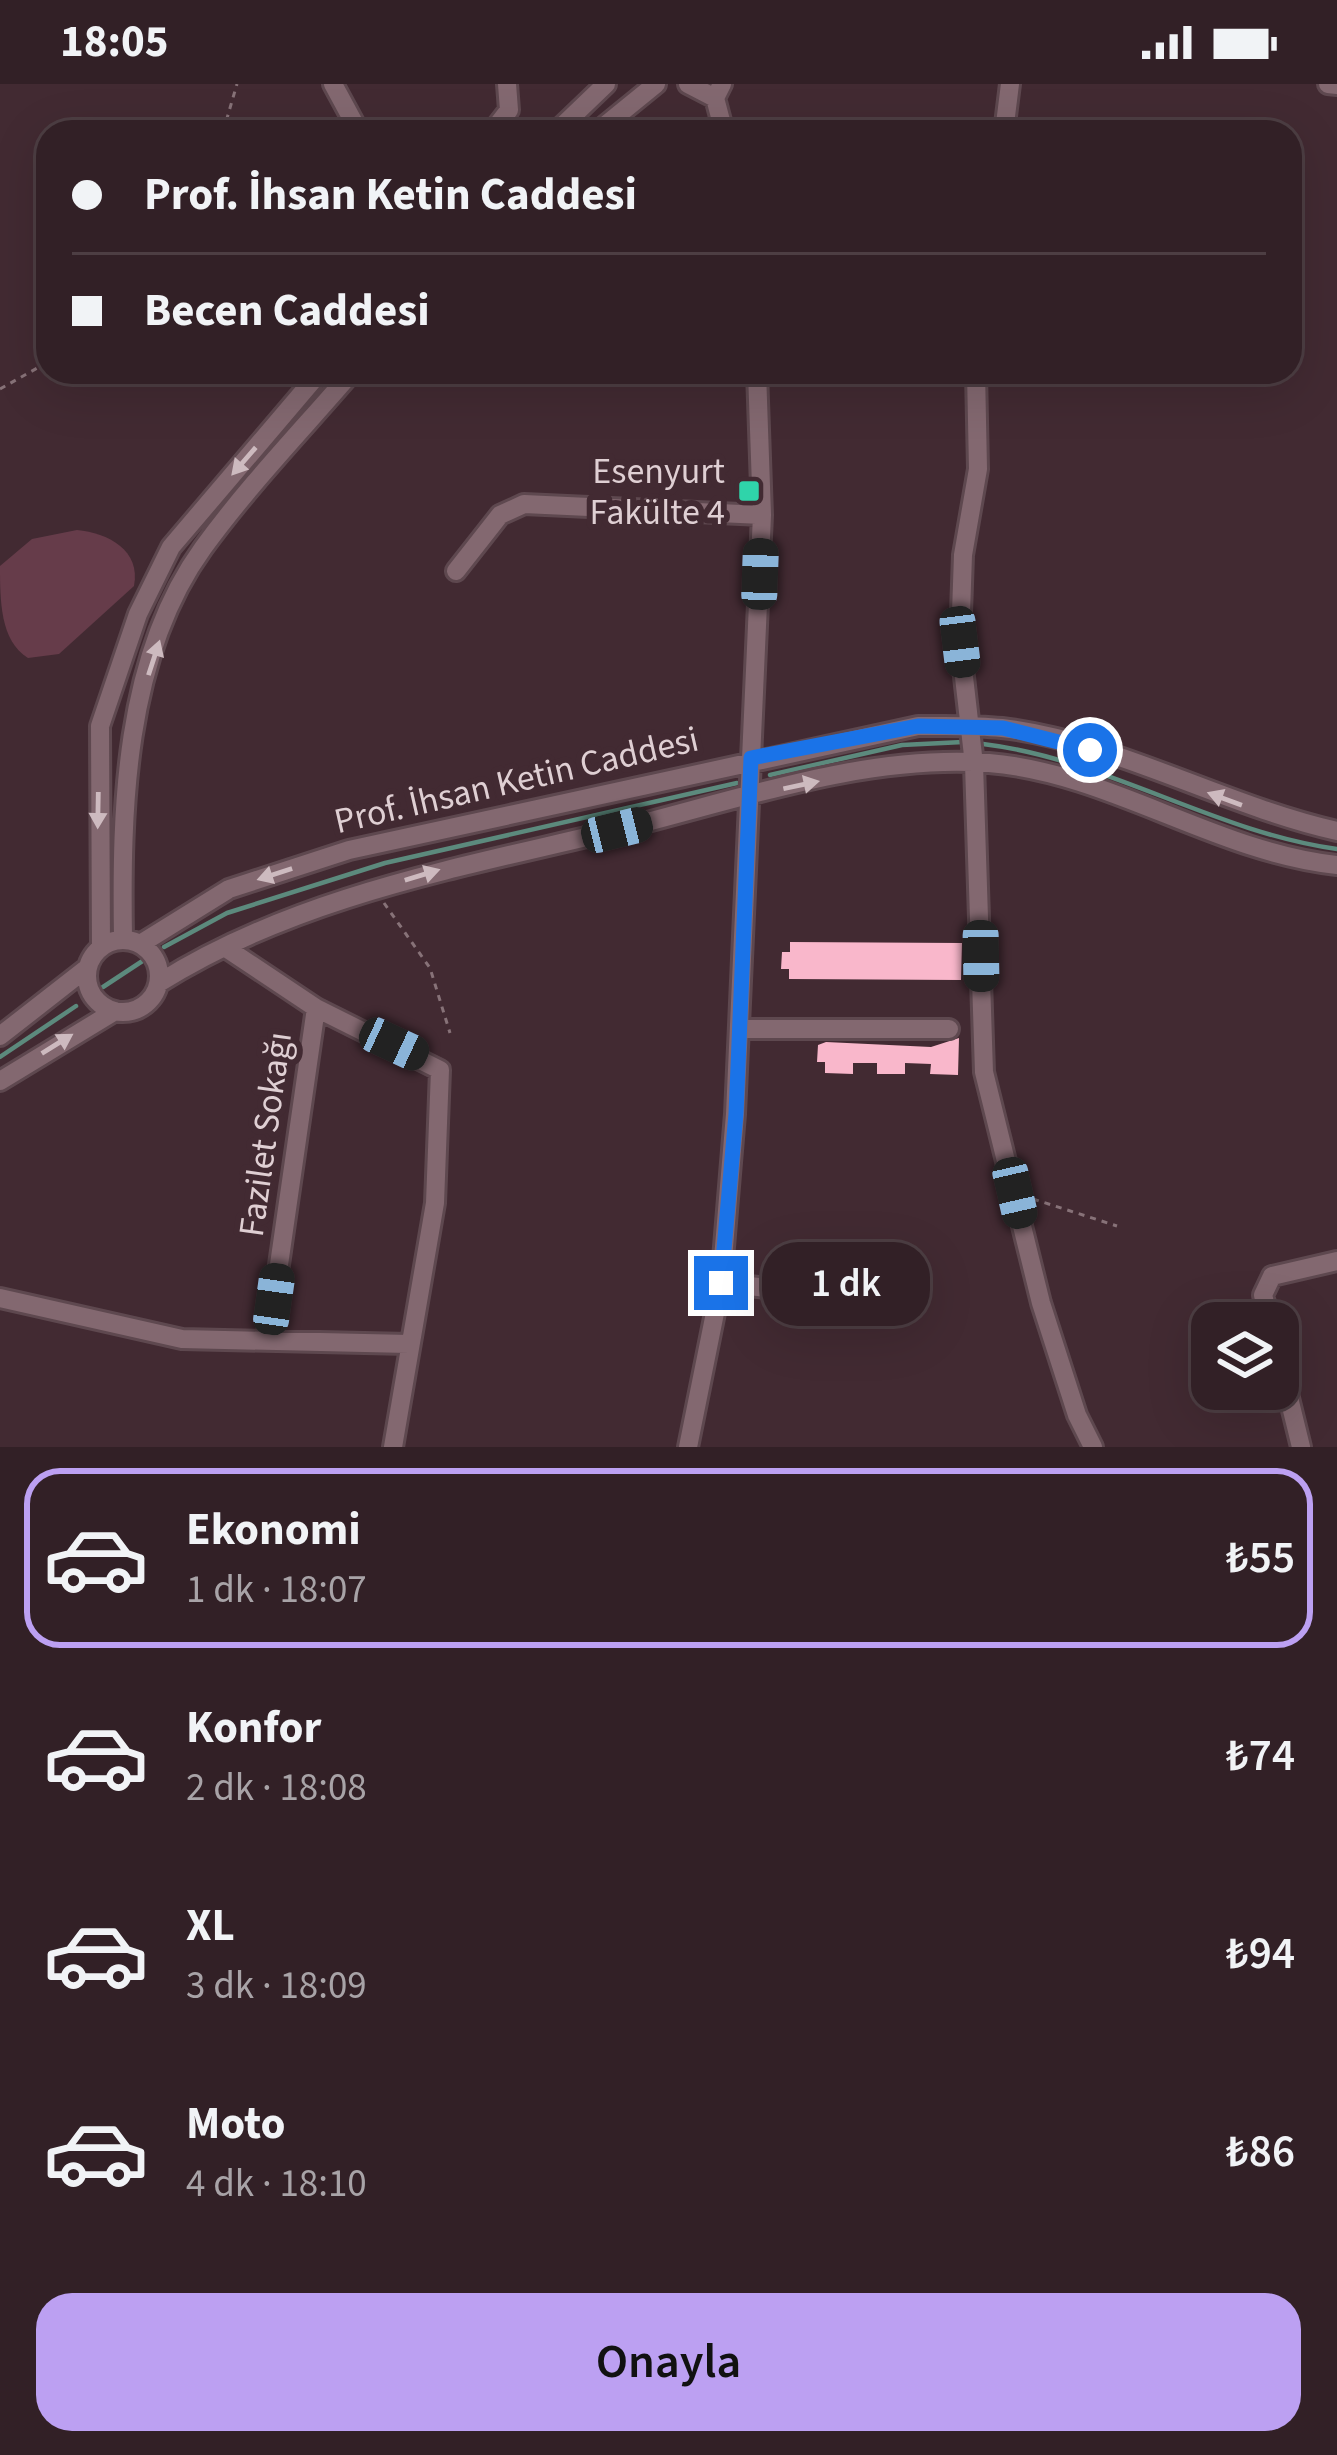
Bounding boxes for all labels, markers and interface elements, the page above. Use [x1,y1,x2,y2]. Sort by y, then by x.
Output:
text: 18:05 [60,10,169,74]
text: Prof. İhsan Ketin Caddesi [144,163,637,227]
text: Becen Caddesi [144,279,430,343]
one-way arrow [232,446,258,476]
place label: Esenyurt Fakülte 4 [590,446,725,538]
marker: Esenyurt Fakülte 4 [736,478,762,504]
car [741,537,779,611]
car [938,604,982,680]
one-way arrow [146,639,165,676]
street label: Prof. İhsan Ketin Caddesi [329,714,704,847]
route start [1063,723,1117,777]
one-way arrow [783,775,821,794]
one-way arrow [1206,789,1242,807]
one-way arrow [88,792,107,830]
car [578,804,656,856]
one-way arrow [256,865,293,884]
one-way arrow [404,865,441,883]
car [962,920,1000,992]
car [354,1012,434,1076]
street label: Fazilet Sokağı [226,1029,305,1240]
one-way arrow [40,1034,73,1056]
car [989,1154,1041,1232]
callout: 1 dk [763,1241,931,1325]
route end [694,1256,748,1310]
text: 1 dk [811,1256,881,1312]
car [251,1261,297,1337]
map controls [1191,1302,1299,1410]
button: layers [1191,1302,1299,1410]
text: Ekonomi [186,1498,361,1562]
icon: car [42,1504,150,1612]
text: ₺55 [1226,1526,1295,1590]
text: 1 dk · 18:07 [186,1562,367,1618]
text: Konfor [186,1696,321,1760]
icon: car [42,1702,150,1810]
text: ₺74 [1226,1724,1295,1788]
text: 2 dk · 18:08 [186,1760,367,1816]
text: XL [186,1894,235,1958]
icon: car [42,1900,150,2008]
text: ₺94 [1226,1922,1295,1986]
text: 3 dk · 18:09 [186,1958,367,2014]
text: Moto [186,2092,285,2156]
icon: car [42,2098,150,2206]
text: ₺86 [1226,2120,1295,2184]
text: 4 dk · 18:10 [186,2156,367,2212]
button: Onayla [36,2293,1301,2431]

